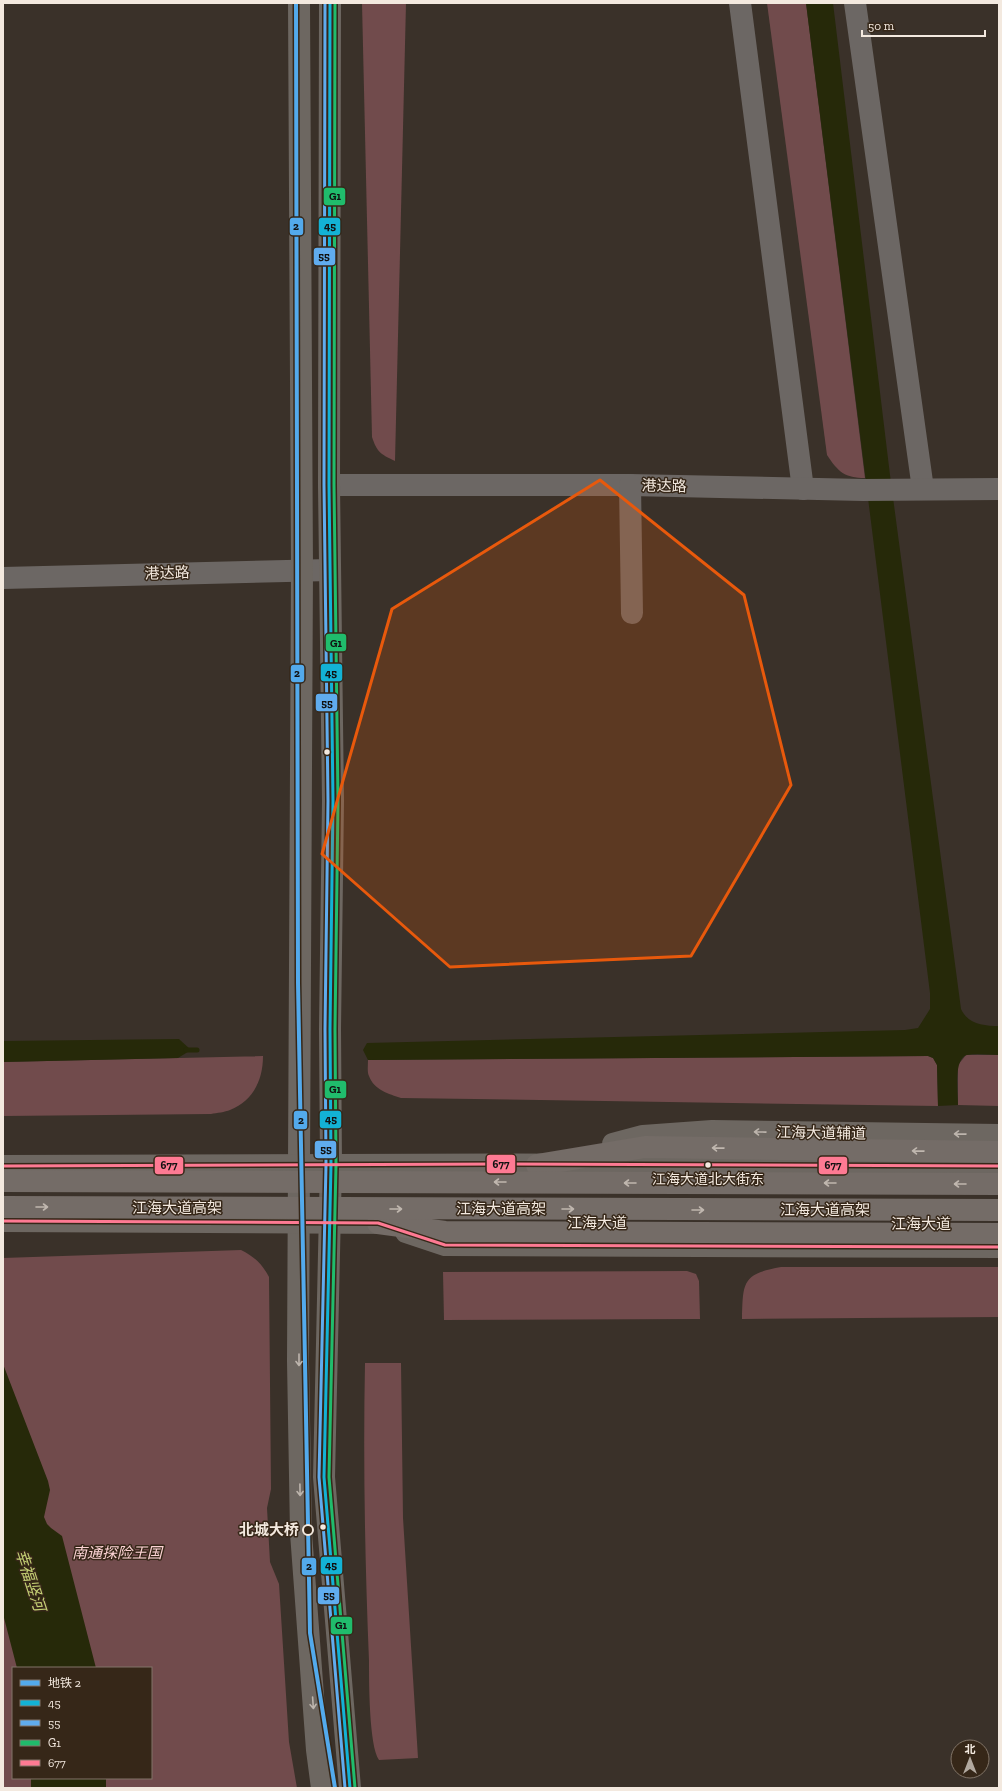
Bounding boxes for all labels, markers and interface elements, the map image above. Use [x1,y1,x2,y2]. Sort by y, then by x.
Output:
scale bar [862,12,985,38]
text: 50 m [868,19,895,33]
line badge: G1 [323,187,346,206]
text: G1 [329,190,342,203]
line badge: 2 [289,217,304,236]
line badge: 45 [318,217,341,236]
text: 2 [293,220,299,233]
text: 45 [324,220,336,233]
line badge: 55 [313,247,336,266]
text: 55 [318,250,330,263]
street label: 港达路 [641,477,687,495]
street label: 港达路 [144,563,190,583]
line badge: G1 [325,633,347,652]
text: G1 [330,637,343,650]
line badge: 45 [320,663,343,682]
line badge: 2 [290,664,305,683]
text: 2 [294,667,300,680]
text: 45 [325,667,337,680]
line badge: 55 [315,693,338,712]
text: 55 [321,697,333,710]
unlabelled marker [322,747,332,757]
line badge: G1 [324,1080,347,1099]
text: G1 [329,1083,342,1096]
line badge: 2 [293,1110,308,1130]
line badge: 45 [319,1110,342,1129]
text: 45 [325,1113,337,1126]
text: 2 [298,1114,304,1127]
street label: 江海大道辅道 [776,1123,866,1143]
one-way arrow [754,1128,767,1136]
one-way arrow [954,1130,967,1138]
line badge: 55 [314,1140,337,1159]
text: 55 [320,1143,332,1156]
one-way arrow [712,1144,725,1152]
one-way arrow [912,1147,925,1155]
line badge: 677 [486,1154,516,1174]
line badge: 677 [154,1156,184,1175]
line badge: 677 [818,1156,848,1175]
text: 677 [493,1158,510,1171]
text: 677 [161,1159,178,1172]
text: 677 [825,1159,842,1172]
marker: 江海大道北大街东 [703,1160,713,1170]
place label: 江海大道北大街东 [652,1171,764,1188]
one-way arrow [494,1178,507,1186]
one-way arrow [624,1179,637,1187]
one-way arrow [824,1179,837,1187]
one-way arrow [954,1180,967,1188]
street label: 江海大道高架 [132,1199,222,1217]
street label: 江海大道高架 [456,1200,546,1218]
street label: 江海大道高架 [780,1201,870,1219]
one-way arrow [35,1203,48,1211]
one-way arrow [389,1205,402,1213]
one-way arrow [561,1205,574,1213]
one-way arrow [691,1206,704,1214]
street label: 江海大道 [567,1214,627,1232]
street label: 江海大道 [891,1215,951,1233]
one-way arrow [295,1353,303,1366]
one-way arrow [296,1483,304,1496]
place label: 北城大桥 [239,1521,299,1539]
unlabelled marker [318,1522,328,1532]
marker: 北城大桥 [302,1524,314,1536]
park label: 南通探险王国 [72,1544,164,1562]
water label: 幸福竖河 [12,1547,50,1616]
line badge: 45 [320,1556,343,1575]
line badge: 2 [301,1557,317,1576]
text: 45 [325,1559,337,1572]
text: 2 [306,1560,312,1573]
line badge: 55 [317,1586,340,1605]
text: 55 [323,1589,335,1602]
line badge: G1 [330,1616,353,1635]
text: G1 [335,1619,348,1632]
legend [12,1667,152,1779]
text: 地铁 2 [48,1676,81,1690]
text: 45 [48,1696,61,1710]
one-way arrow [310,1696,317,1709]
text: 55 [48,1716,60,1730]
text: G1 [48,1736,61,1750]
north arrow [950,1739,990,1779]
text: 北 [965,1743,976,1756]
text: 677 [48,1756,66,1770]

